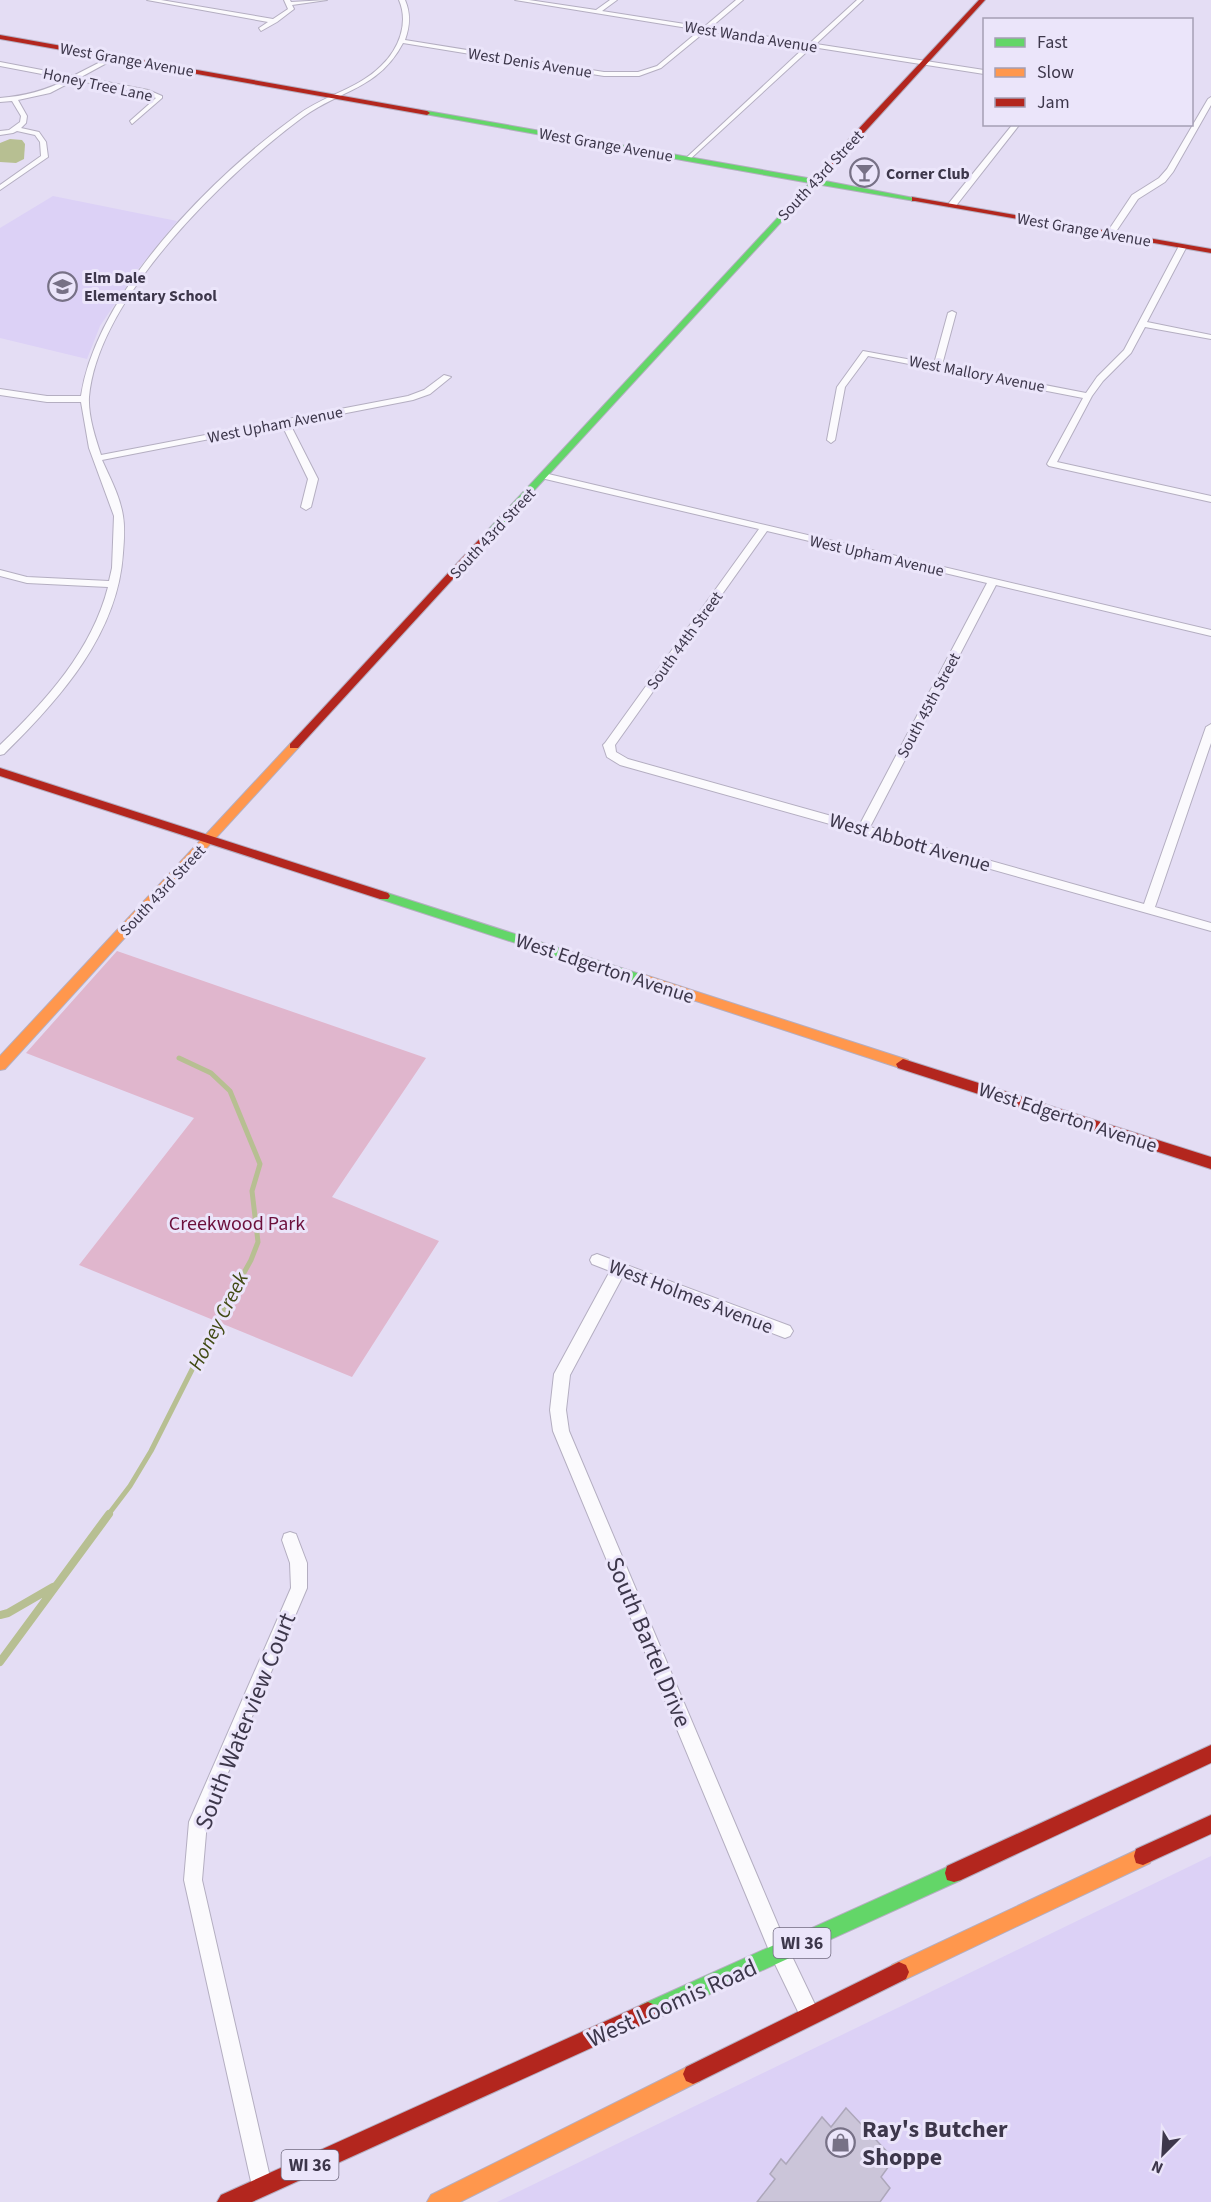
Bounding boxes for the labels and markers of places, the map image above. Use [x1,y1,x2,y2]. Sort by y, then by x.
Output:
bar icon: Corner Club [849,157,881,189]
place label: Corner Club [886,163,970,185]
place label: Elm Dale Elementary School [84,267,217,307]
school or university icon: Elm Dale Elementary School [47,270,79,302]
place label: Ray's Butcher Shoppe [862,2112,1008,2175]
shop icon: Ray's Butcher Shoppe [825,2127,857,2159]

